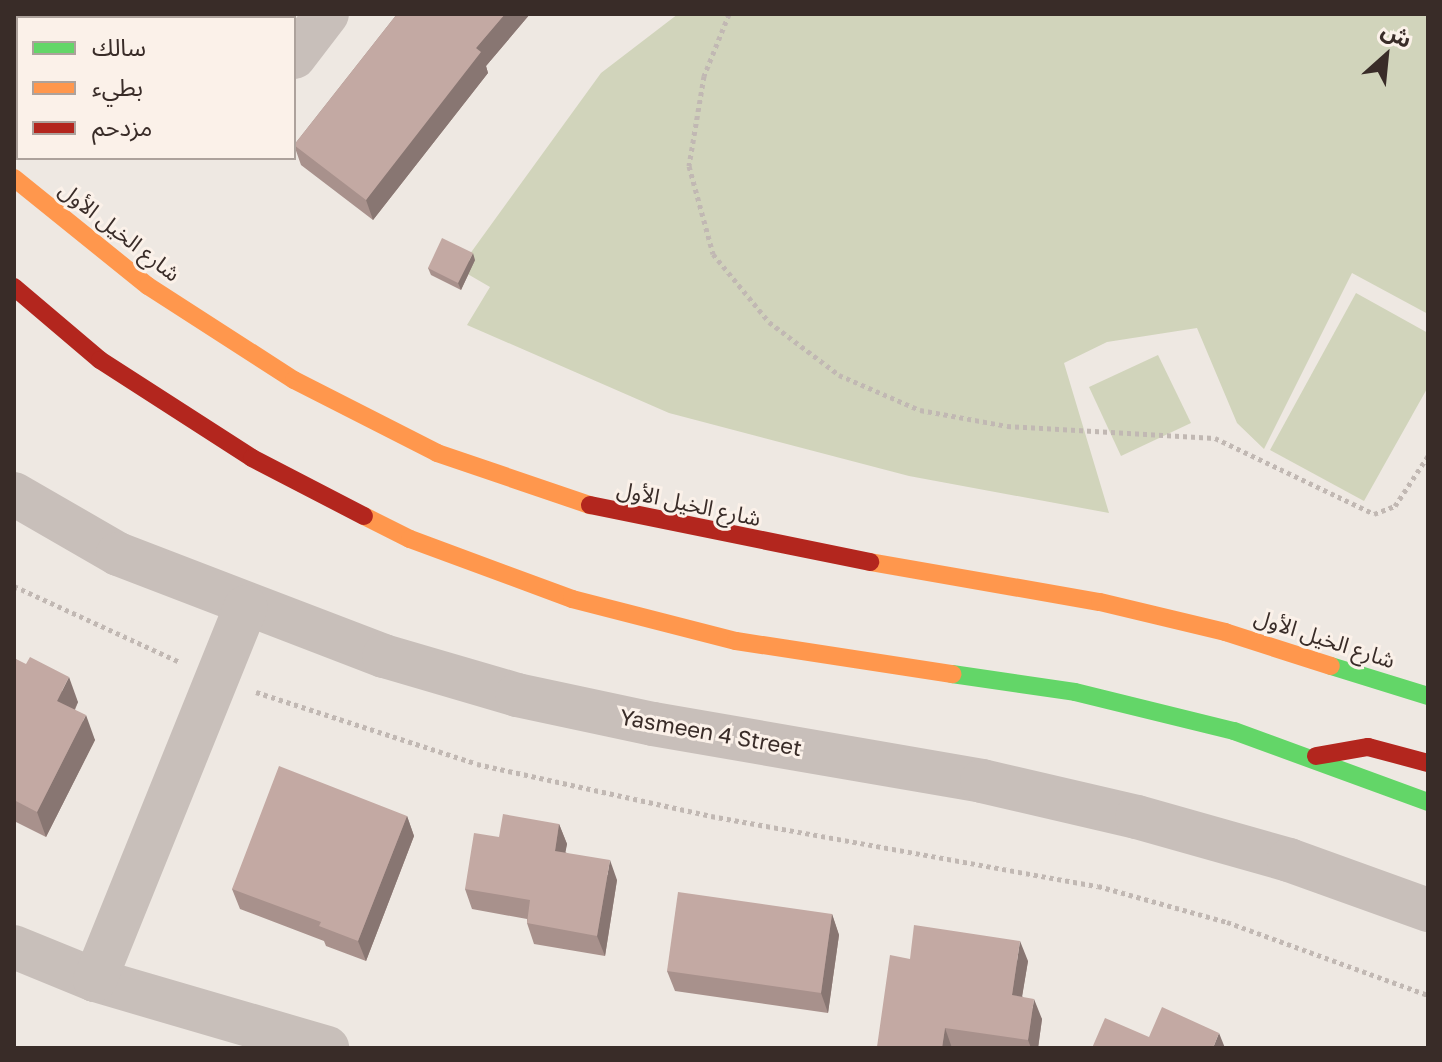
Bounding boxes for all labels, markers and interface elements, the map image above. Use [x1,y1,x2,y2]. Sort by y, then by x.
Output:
text: ش [1378,15,1417,53]
legend [16,16,296,160]
north arrow [1346,16,1426,96]
text: سالك [92,32,146,61]
text: بطيء [92,72,143,101]
text: مزدحم [92,112,152,141]
street label: شارع الخيل الأول [54,176,186,286]
street label: شارع الخيل الأول [615,475,763,531]
street label: شارع الخيل الأول [1251,603,1399,673]
street label: Yasmeen 4 Street [618,703,804,761]

